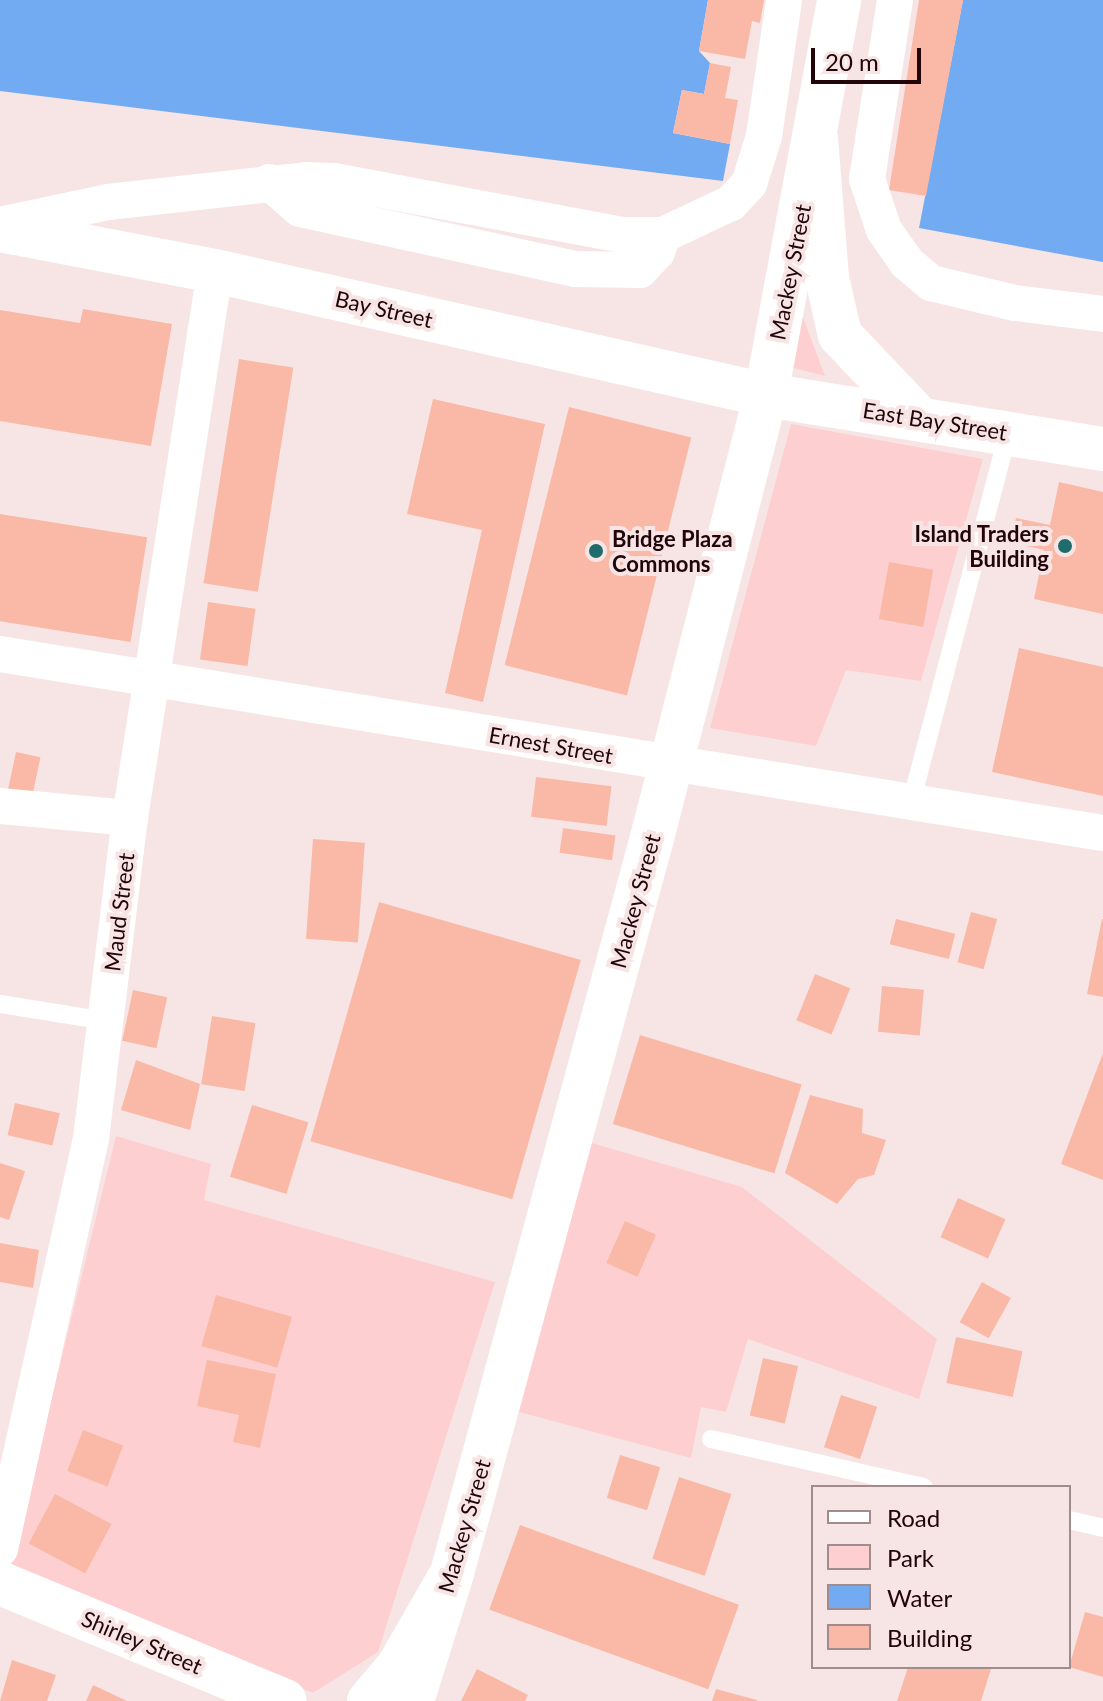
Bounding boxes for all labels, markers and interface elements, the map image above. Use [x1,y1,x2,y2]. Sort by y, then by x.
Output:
scale bar [815,32,925,82]
text: 20 m [825,47,879,76]
street label: Mackey Street [764,202,816,342]
street label: Bay Street [332,285,436,333]
street label: East Bay Street [861,397,1009,445]
place label: Island Traders Building [914,520,1049,572]
place label: Bridge Plaza Commons [612,525,733,576]
marker: Island Traders Building [1056,537,1074,555]
marker: Bridge Plaza Commons [587,542,605,560]
street label: Ernest Street [487,721,615,769]
street label: Mackey Street [604,831,666,971]
street label: Maud Street [99,851,139,973]
street label: Mackey Street [432,1456,496,1596]
legend [811,1485,1071,1669]
text: Road [887,1503,940,1532]
text: Park [887,1543,934,1572]
text: Water [887,1583,952,1612]
street label: Shirley Street [78,1605,206,1679]
text: Building [887,1623,972,1652]

